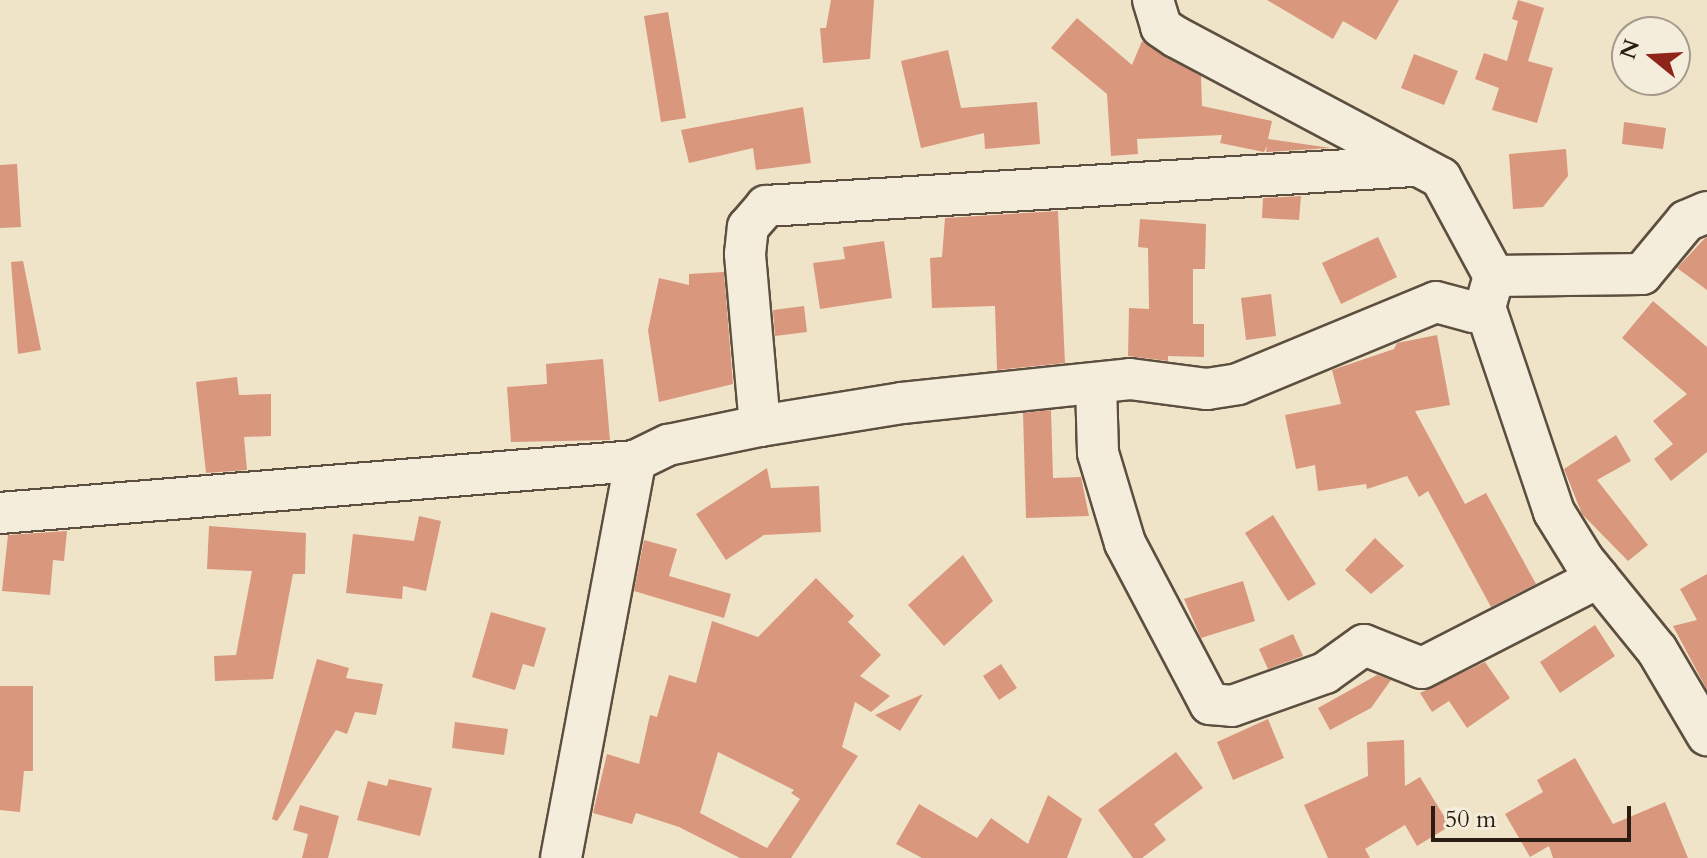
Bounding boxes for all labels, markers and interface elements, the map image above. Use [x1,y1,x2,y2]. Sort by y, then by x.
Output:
north arrow [1611,16,1691,96]
text: N [1613,35,1647,63]
scale bar [1435,790,1635,840]
text: 50 m [1445,803,1496,836]

